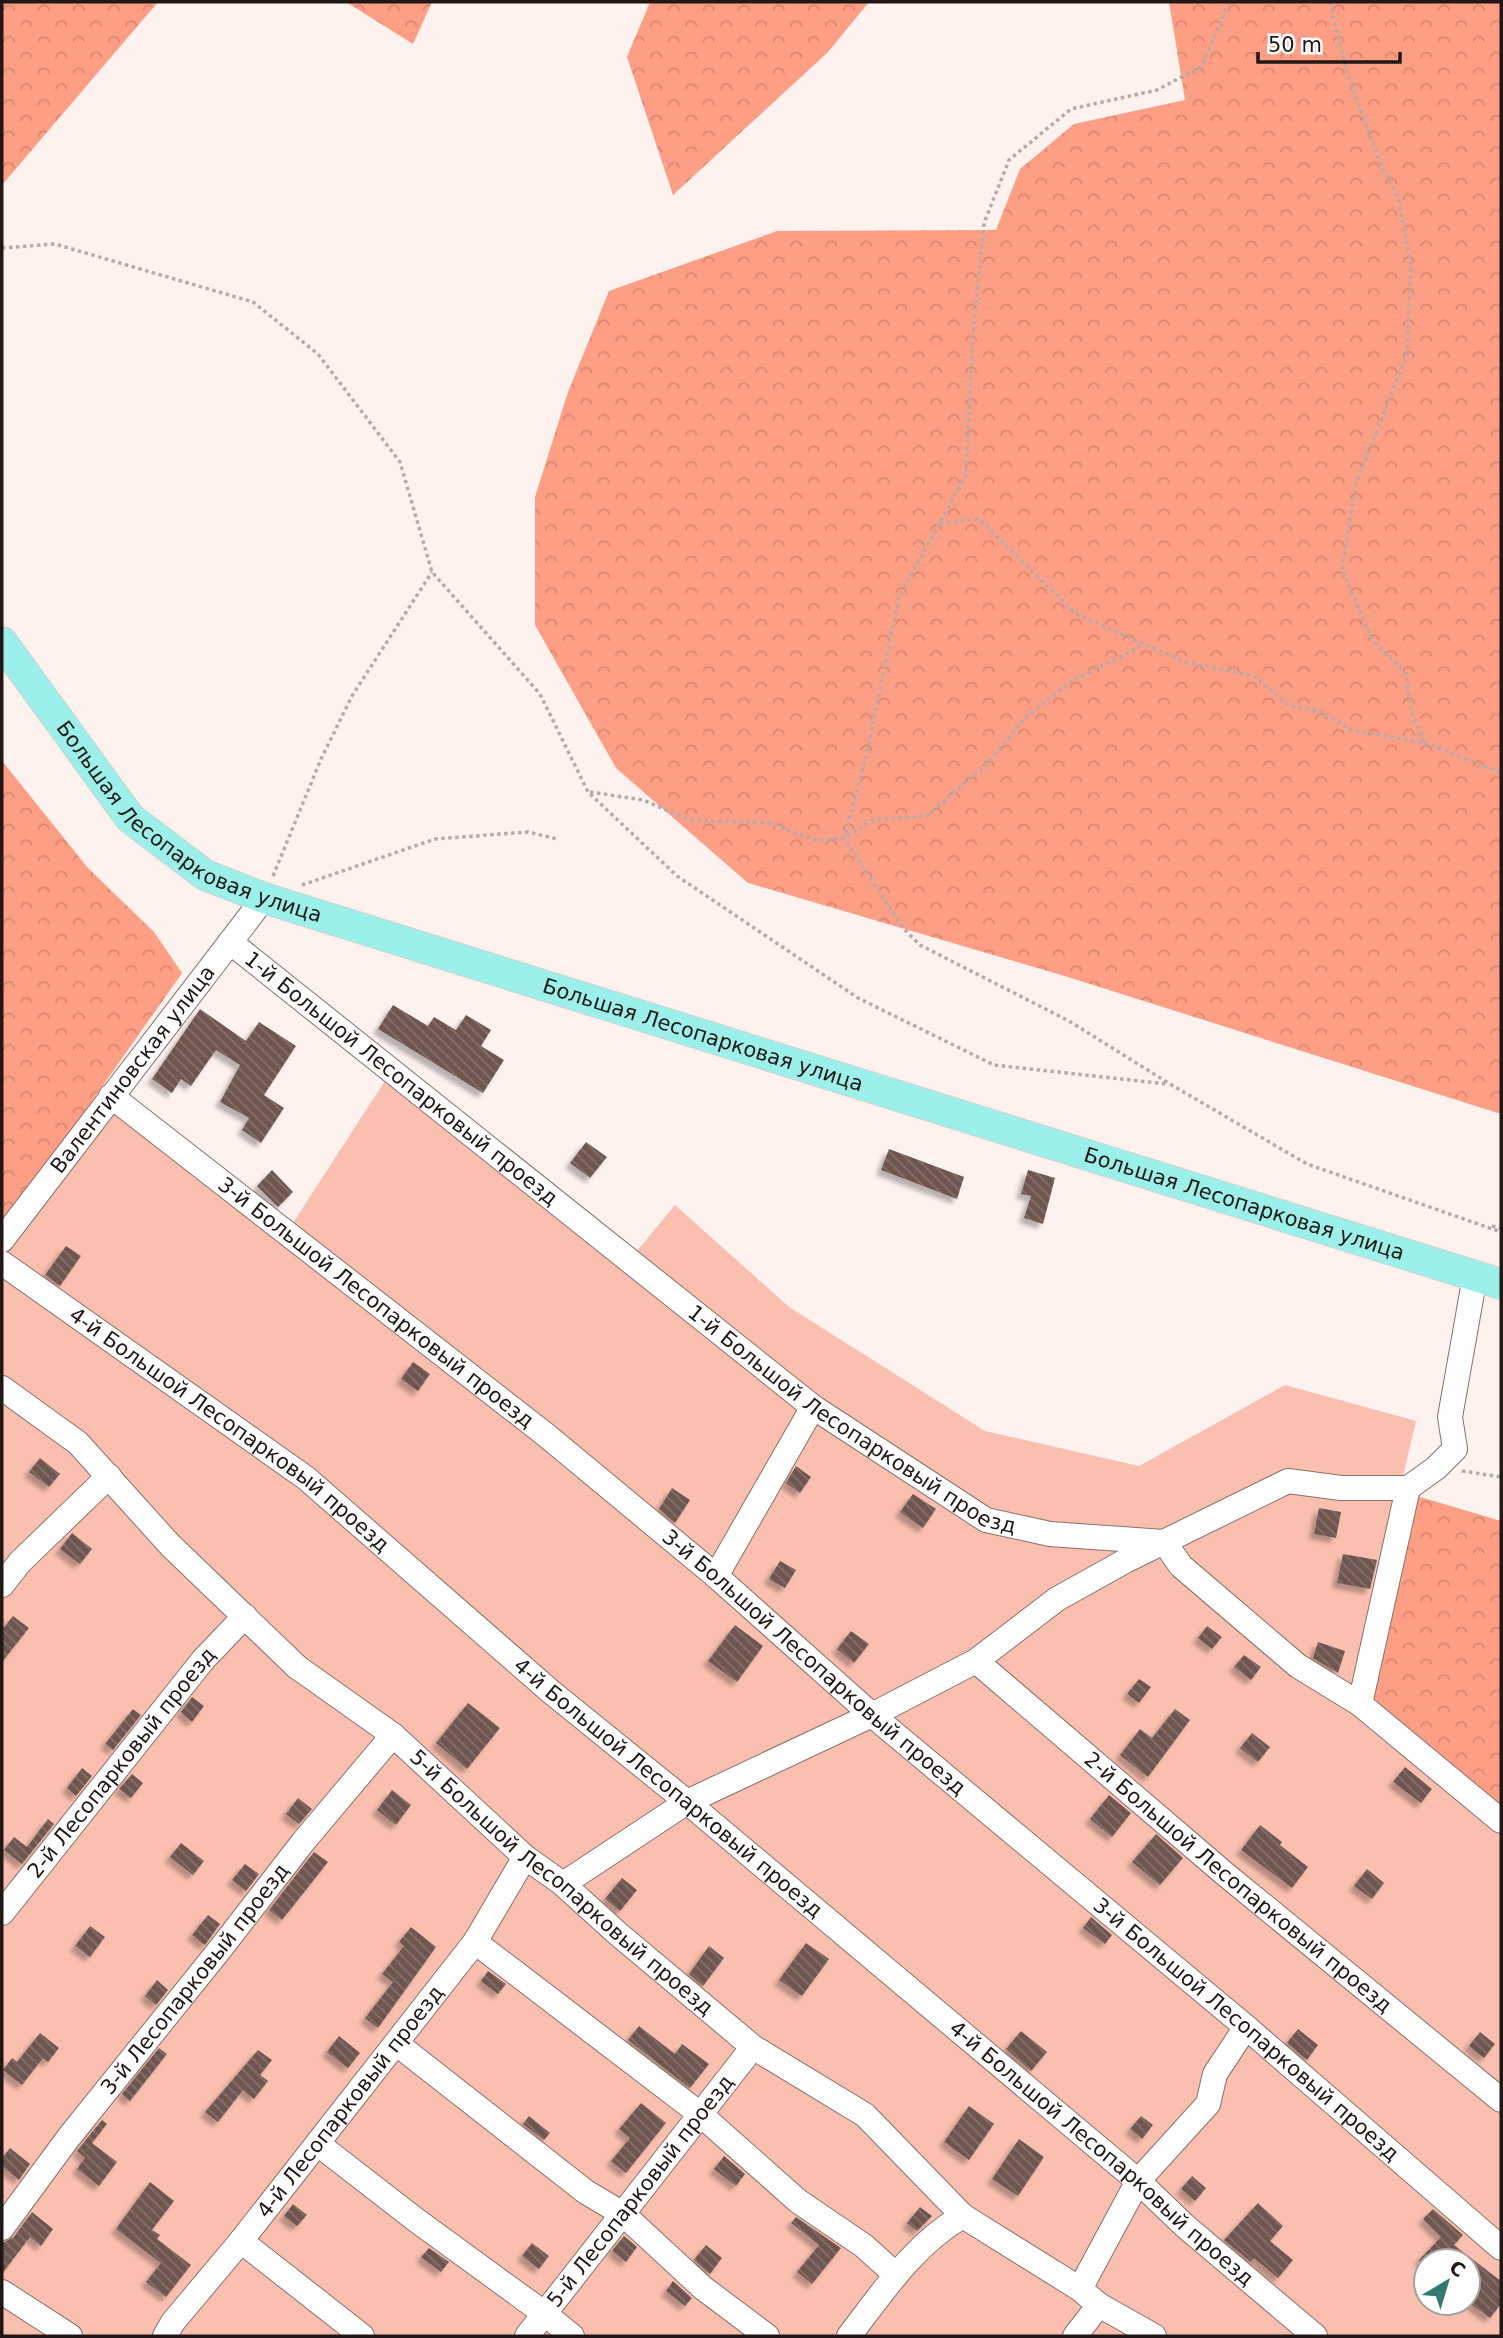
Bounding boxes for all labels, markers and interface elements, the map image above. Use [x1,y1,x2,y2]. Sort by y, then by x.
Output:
scale bar [1258,21,1400,65]
text: 50 m [1268,33,1322,57]
street label: Большая Лесопарковая улица [52,716,325,927]
street label: 1-й Большой Лесопарковый проезд [240,947,562,1211]
street label: Валентиновская улица [46,961,220,1178]
street label: Большая Лесопарковая улица [540,974,866,1096]
street label: Большая Лесопарковая улица [1081,1143,1407,1265]
street label: 3-й Большой Лесопарковый проезд [214,1172,539,1433]
street label: 1-й Большой Лесопарковый проезд [683,1300,1018,1538]
street label: 4-й Большой Лесопарковый проезд [65,1302,394,1557]
street label: 3-й Большой Лесопарковый проезд [658,1525,971,1800]
street label: 2-й Лесопарковый проезд [23,1642,221,1883]
street label: 4-й Большой Лесопарковый проезд [509,1653,827,1923]
street label: 5-й Большой Лесопарковый проезд [405,1745,718,2020]
street label: 2-й Большой Лесопарковый проезд [1079,1747,1397,2018]
street label: 3-й Лесопарковый проезд [96,1859,294,2099]
street label: 3-й Большой Лесопарковый проезд [1089,1893,1404,2166]
street label: 4-й Лесопарковый проезд [252,1981,448,2222]
street label: 4-й Большой Лесопарковый проезд [945,2016,1258,2291]
street label: 5-й Лесопарковый проезд [542,2070,738,2312]
north arrow [1412,2247,1482,2317]
text: С [1445,2256,1470,2282]

